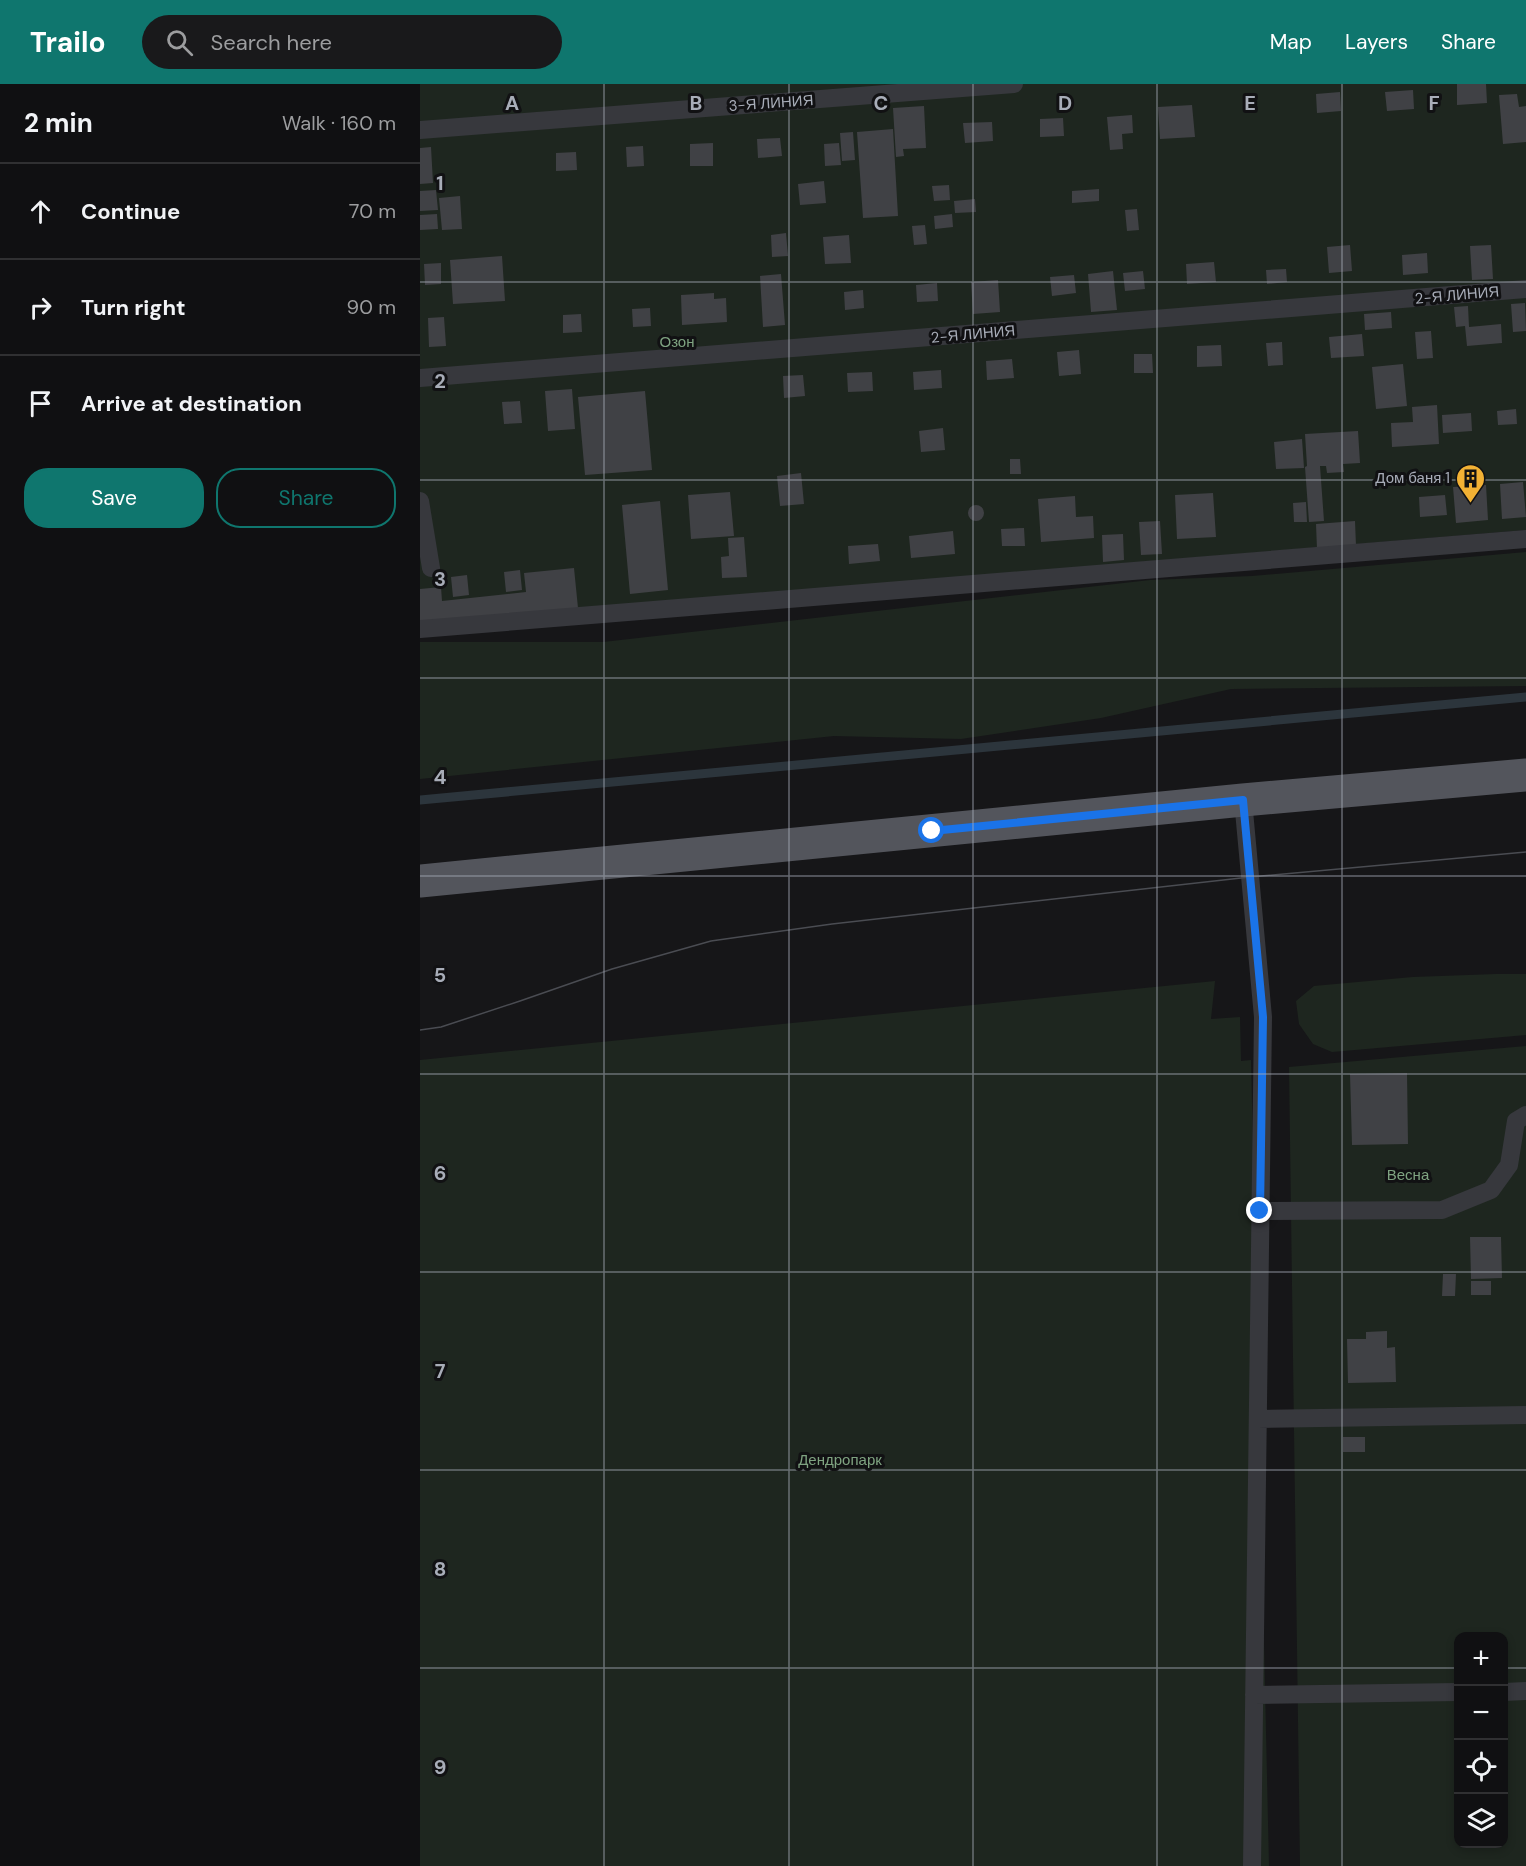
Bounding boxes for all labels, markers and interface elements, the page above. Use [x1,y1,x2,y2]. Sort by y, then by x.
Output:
search box [142,15,562,69]
text: Trailo [30,24,106,61]
icon: search [163,26,196,59]
text: Search here [211,28,332,57]
text: Map [1270,28,1312,56]
text: Layers [1345,28,1408,56]
text: Share [1441,28,1496,56]
text: A [505,90,519,116]
text: B [690,90,702,116]
street label: 3-Я ЛИНИЯ [728,90,814,116]
text: C [874,90,888,116]
text: D [1058,90,1072,116]
text: E [1244,90,1256,116]
text: F [1428,90,1440,116]
text: 2 min [24,106,93,140]
text: Walk · 160 m [282,110,396,136]
text: 1 [436,170,444,196]
icon: ahead [24,195,57,228]
text: Continue [81,197,180,226]
text: 70 m [349,198,396,224]
street label: 2-Я ЛИНИЯ [1414,281,1500,309]
icon: right [24,291,57,324]
text: Turn right [81,293,186,322]
text: 90 m [347,294,396,320]
street label: 2-Я ЛИНИЯ [930,320,1016,348]
park label: Озон [659,332,695,352]
text: 2 [434,368,446,394]
icon: arrive [24,387,57,420]
text: Arrive at destination [81,389,302,418]
building icon: Дом баня 1 [1455,462,1487,504]
button: Save [24,468,204,528]
button: Share [216,468,396,528]
place label: Дом баня 1 [1375,468,1450,488]
text: 3 [434,566,446,592]
text: 4 [434,764,447,790]
route start [918,817,944,843]
text: 5 [434,962,446,988]
text: 6 [434,1160,446,1186]
park label: Весна [1387,1165,1430,1185]
route end [1246,1197,1272,1223]
text: 7 [435,1358,446,1384]
park label: Дендропарк [798,1450,882,1470]
text: 8 [434,1556,446,1582]
map controls [1454,1632,1508,1848]
button: + [1454,1632,1508,1686]
button: − [1454,1686,1508,1740]
button: locate [1454,1740,1508,1794]
text: 9 [434,1754,446,1780]
button: layers [1454,1794,1508,1848]

